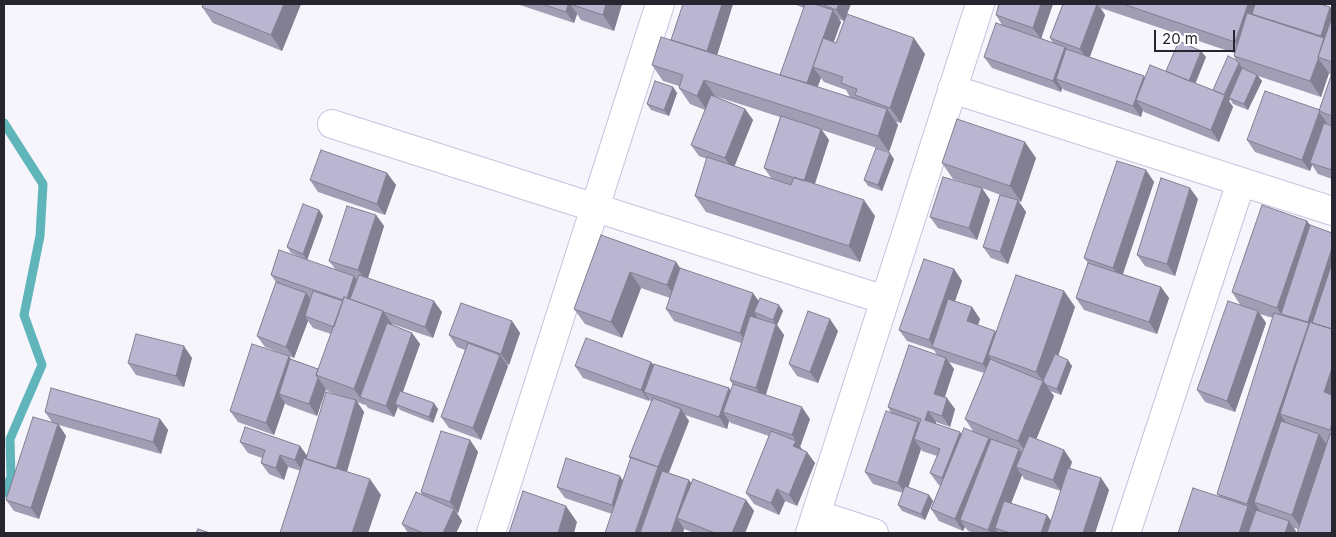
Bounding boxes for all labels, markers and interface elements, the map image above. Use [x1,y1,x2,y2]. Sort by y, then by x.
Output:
scale bar [1156,20,1237,52]
text: 20 m [1162,29,1198,48]

